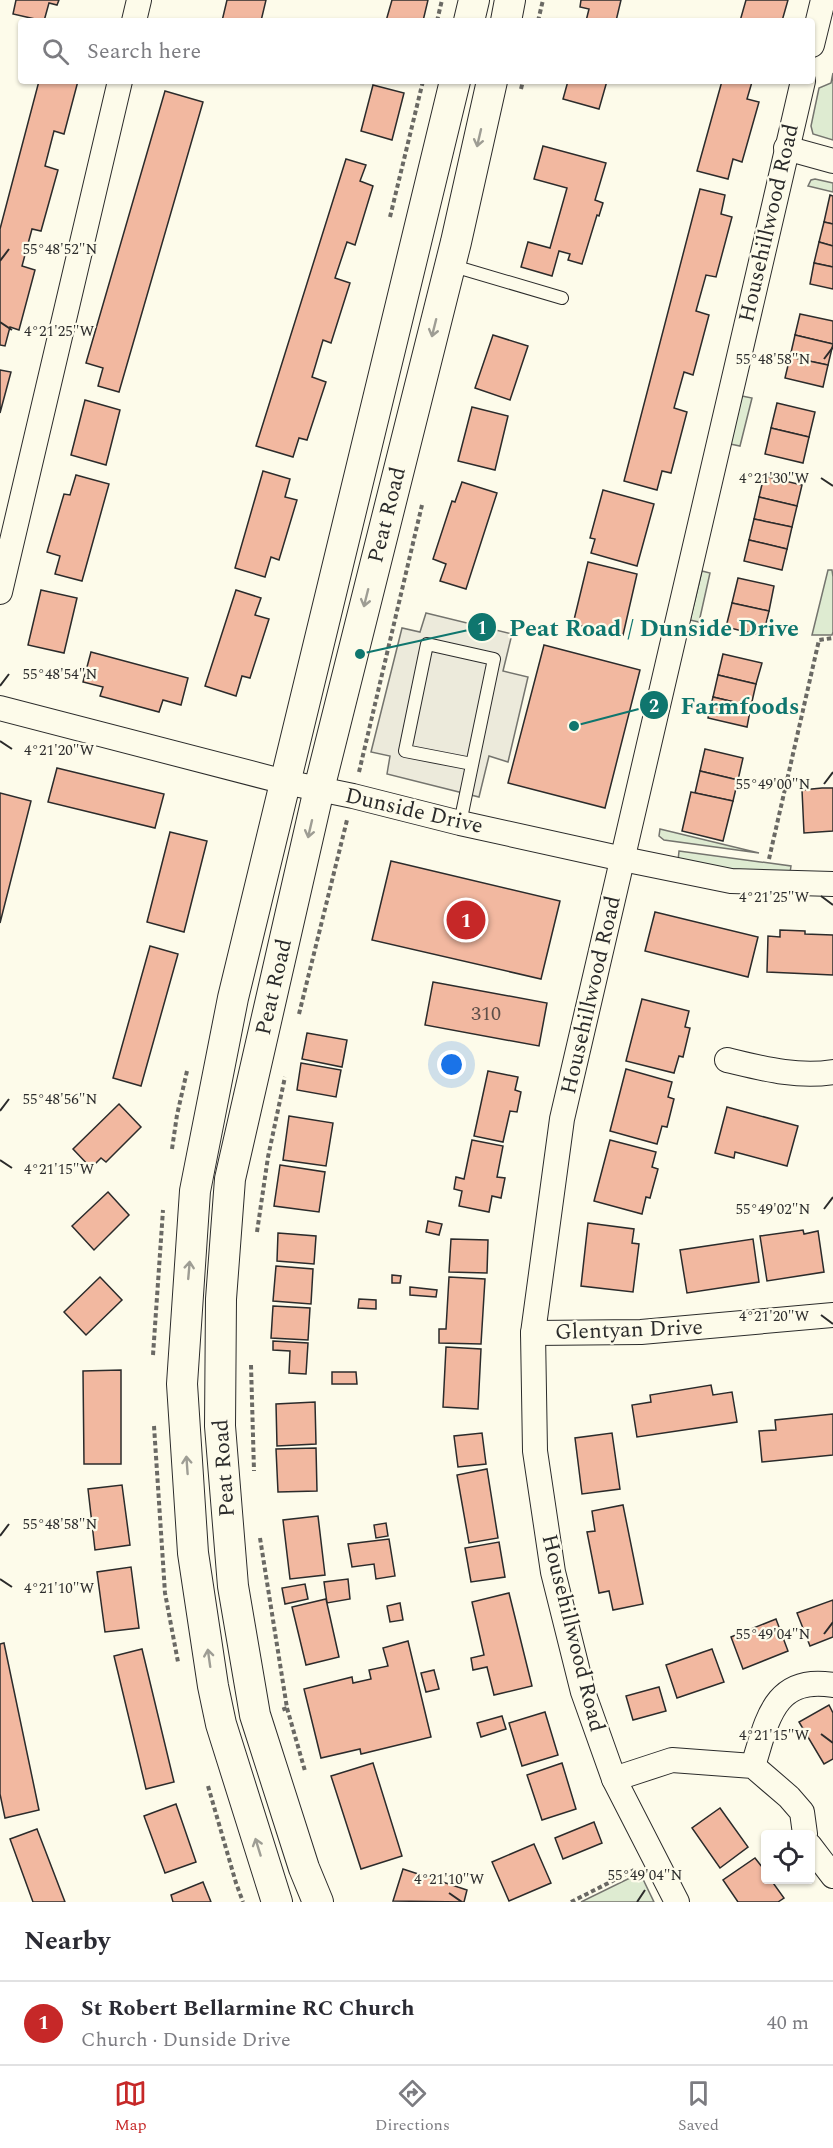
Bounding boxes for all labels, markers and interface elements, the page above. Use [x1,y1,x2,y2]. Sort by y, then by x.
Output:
search box [18,18,815,84]
icon: search [39,35,72,68]
text: Search here [87,35,201,68]
street label: Househillwood Road [730,121,808,325]
one-way arrow [473,128,485,147]
text: 55°48'52"N [23,238,98,261]
one-way arrow [428,318,440,337]
text: 4°21'25"W [24,320,94,343]
text: 55°48'58"N [736,348,811,371]
street label: Peat Road [359,463,415,567]
text: 4°21'30"W [739,467,809,490]
one-way arrow [360,589,372,608]
callout: Peat Road / Dunside Drive [467,606,811,648]
text: Peat Road / Dunside Drive [509,611,799,647]
text: 1 [477,615,487,642]
text: 55°48'54"N [23,663,98,686]
callout: Farmfoods [639,684,812,726]
text: Farmfoods [680,689,800,725]
text: 2 [649,693,659,720]
text: 4°21'20"W [24,739,94,762]
text: 55°49'00"N [736,773,811,796]
street label: Dunside Drive [342,779,486,843]
one-way arrow [304,818,315,838]
text: 4°21'25"W [739,886,809,909]
street label: Househillwood Road [552,893,630,1097]
pin: 1 [446,898,486,942]
street label: Peat Road [247,936,301,1038]
house number: 310 [471,999,501,1029]
your location [437,1050,466,1079]
text: 55°48'56"N [23,1088,98,1111]
text: 4°21'15"W [24,1158,94,1181]
text: 55°49'02"N [736,1198,811,1221]
one-way arrow [184,1261,195,1280]
text: 4°21'20"W [739,1305,809,1328]
street label: Glentyan Drive [554,1311,704,1349]
street label: Peat Road [204,1418,244,1518]
one-way arrow [182,1455,193,1475]
text: 55°48'58"N [23,1513,98,1536]
street label: Househillwood Road [532,1531,614,1735]
text: 4°21'10"W [24,1577,94,1600]
text: 55°49'04"N [736,1623,811,1646]
one-way arrow [203,1649,214,1669]
text: 4°21'15"W [739,1724,809,1747]
map controls [761,1830,815,1884]
button: locate [761,1830,815,1884]
one-way arrow [252,1837,263,1856]
text: 55°49'04"N [608,1864,683,1887]
text: 4°21'10"W [414,1868,484,1891]
text: Nearby [24,1921,110,1961]
text: St Robert Bellarmine RC Church [81,1992,415,2025]
text: 1 [38,2008,49,2038]
text: 40 m [767,2008,809,2038]
text: Church · Dunside Drive [81,2025,291,2055]
tab: Map [114,2077,147,2137]
tab: Directions [375,2077,450,2137]
tab: Saved [678,2077,719,2137]

